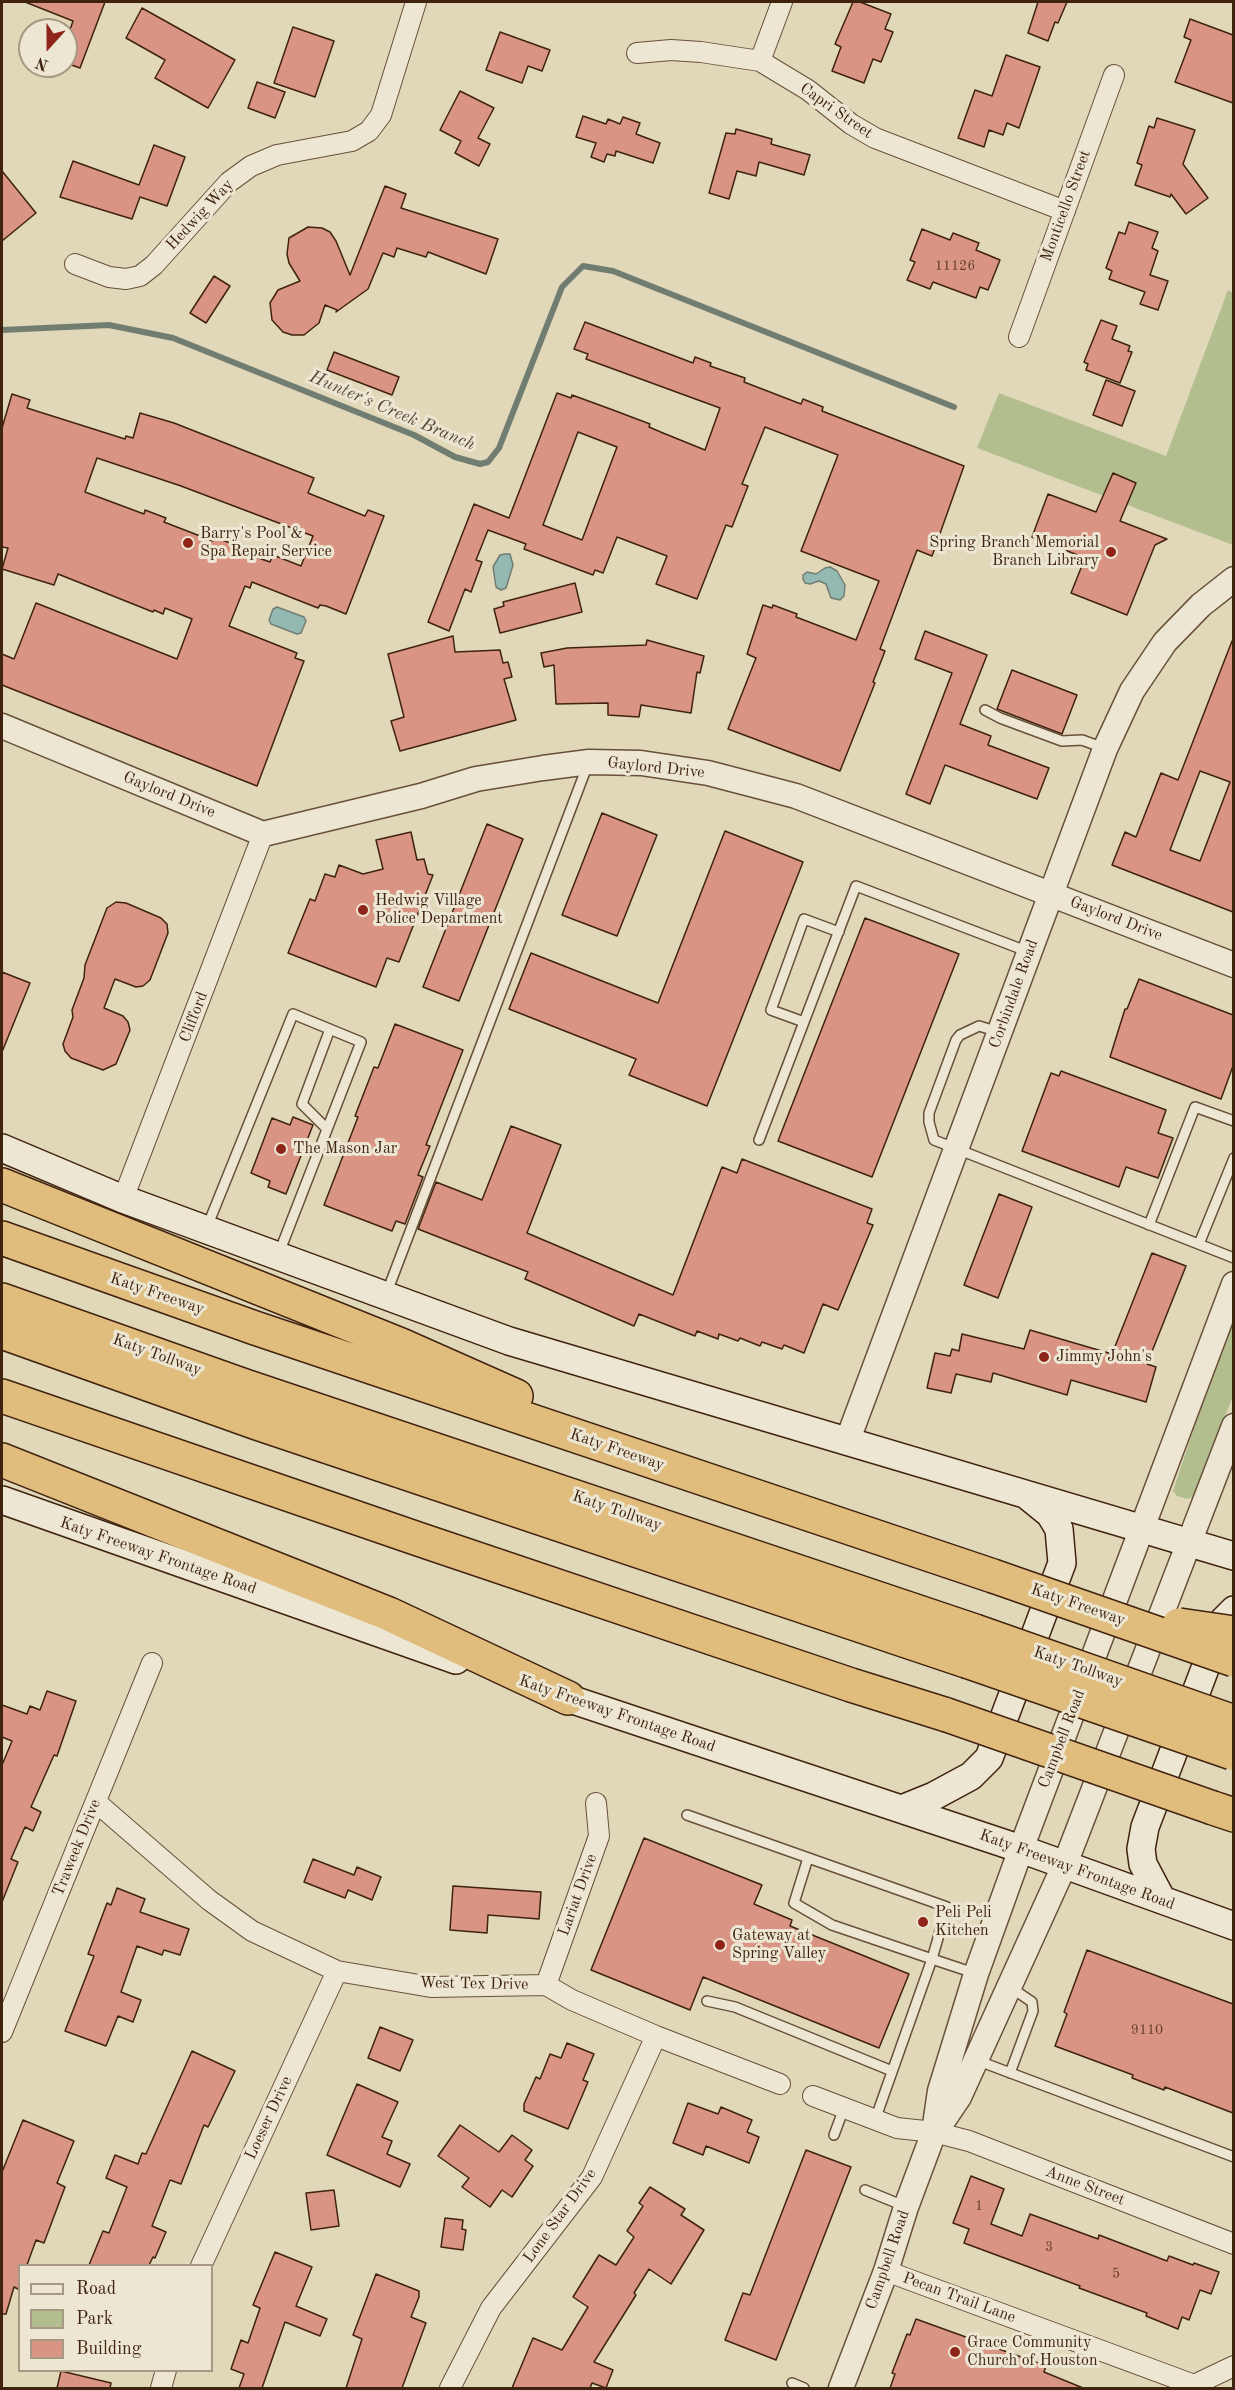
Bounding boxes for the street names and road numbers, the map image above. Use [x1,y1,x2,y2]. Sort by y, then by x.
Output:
street label: Capri Street [796,79,876,143]
street label: Monticello Street [1037,147,1095,265]
street label: Hedwig Way [162,176,238,254]
street label: Gaylord Drive [606,753,706,783]
street label: Gaylord Drive [120,768,218,822]
street label: Gaylord Drive [1067,893,1165,945]
street label: Corbindale Road [985,937,1043,1051]
street label: Clifford [176,989,212,1045]
street label: Katy Freeway [107,1269,207,1319]
street label: Katy Tollway [110,1330,204,1380]
street label: Katy Freeway [567,1425,667,1475]
street label: Katy Tollway [570,1487,664,1535]
street label: Katy Freeway Frontage Road [57,1513,259,1599]
street label: Katy Freeway [1028,1580,1128,1630]
street label: Katy Tollway [1031,1643,1125,1691]
street label: Katy Freeway Frontage Road [516,1671,718,1757]
street label: Campbell Road [1034,1687,1090,1791]
street label: Traweek Drive [49,1797,105,1899]
street label: Katy Freeway Frontage Road [977,1826,1177,1914]
street label: Lariat Drive [554,1851,602,1939]
street label: West Tex Drive [419,1973,529,1995]
street label: Loeser Drive [241,2073,297,2163]
street label: Anne Street [1042,2162,1128,2210]
street label: Lone Star Drive [519,2165,601,2267]
street label: Campbell Road [862,2208,914,2312]
street label: Pecan Trail Lane [900,2269,1018,2327]

